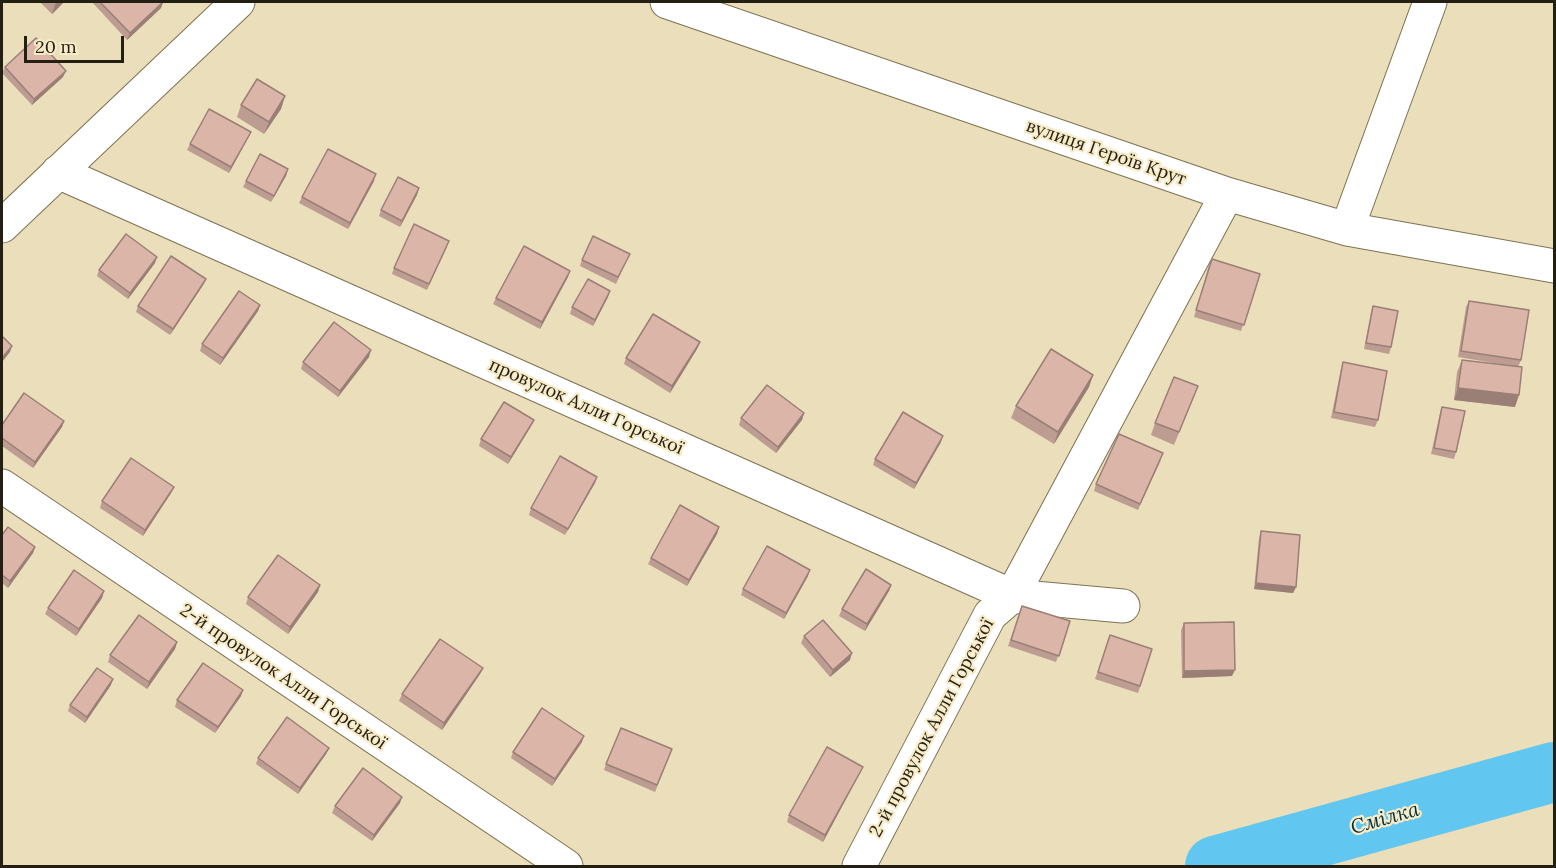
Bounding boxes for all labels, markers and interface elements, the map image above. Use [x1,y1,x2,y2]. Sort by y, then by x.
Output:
scale bar [27,24,128,62]
text: 20 m [35,35,77,58]
street label: вулиця Героїв Крут [1023,115,1189,191]
street label: провулок Алли Горської [486,354,686,460]
street label: 2-й провулок Алли Горської [176,600,390,754]
street label: 2-й провулок Алли Горської [865,615,999,841]
water label: Смілка [1348,798,1422,840]

